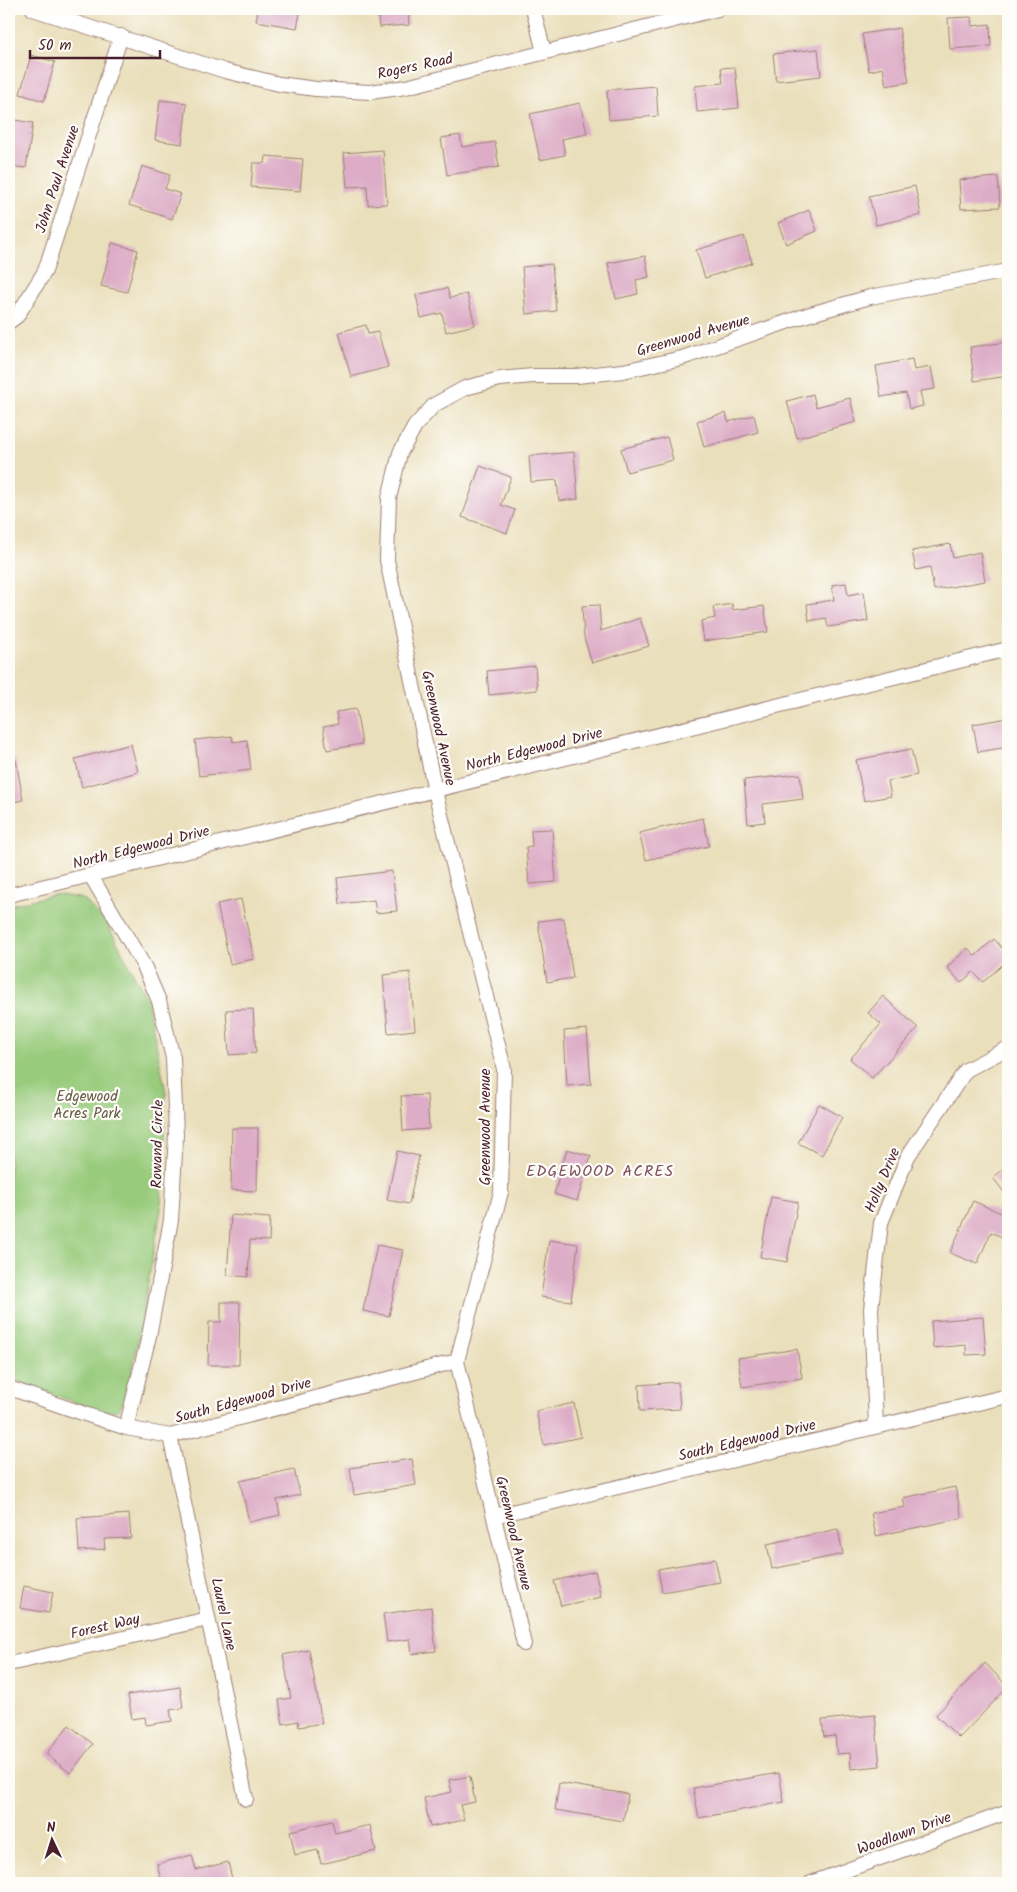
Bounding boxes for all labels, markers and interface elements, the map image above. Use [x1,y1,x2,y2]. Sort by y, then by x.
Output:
scale bar [30,28,160,60]
text: 50 m [38,34,72,58]
street label: Rogers Road [375,47,456,87]
street label: John Paul Avenue [29,122,87,236]
street label: Greenwood Avenue [634,308,753,364]
street label: Greenwood Avenue [414,668,462,788]
street label: North Edgewood Drive [463,721,605,779]
street label: North Edgewood Drive [70,819,212,877]
street label: Greenwood Avenue [474,1068,498,1185]
park label: Edgewood Acres Park [53,1085,122,1126]
street label: Rowand Circle [145,1099,171,1189]
street label: Holly Drive [858,1144,907,1217]
district label: EDGEWOOD ACRES [526,1159,674,1184]
street label: South Edgewood Drive [172,1371,314,1431]
street label: South Edgewood Drive [676,1413,819,1468]
street label: Greenwood Avenue [488,1474,538,1593]
street label: Laurel Lane [204,1576,242,1653]
street label: Forest Way [68,1607,143,1647]
street label: Woodlawn Drive [854,1806,955,1862]
north arrow [28,1814,78,1864]
text: N [46,1817,56,1839]

